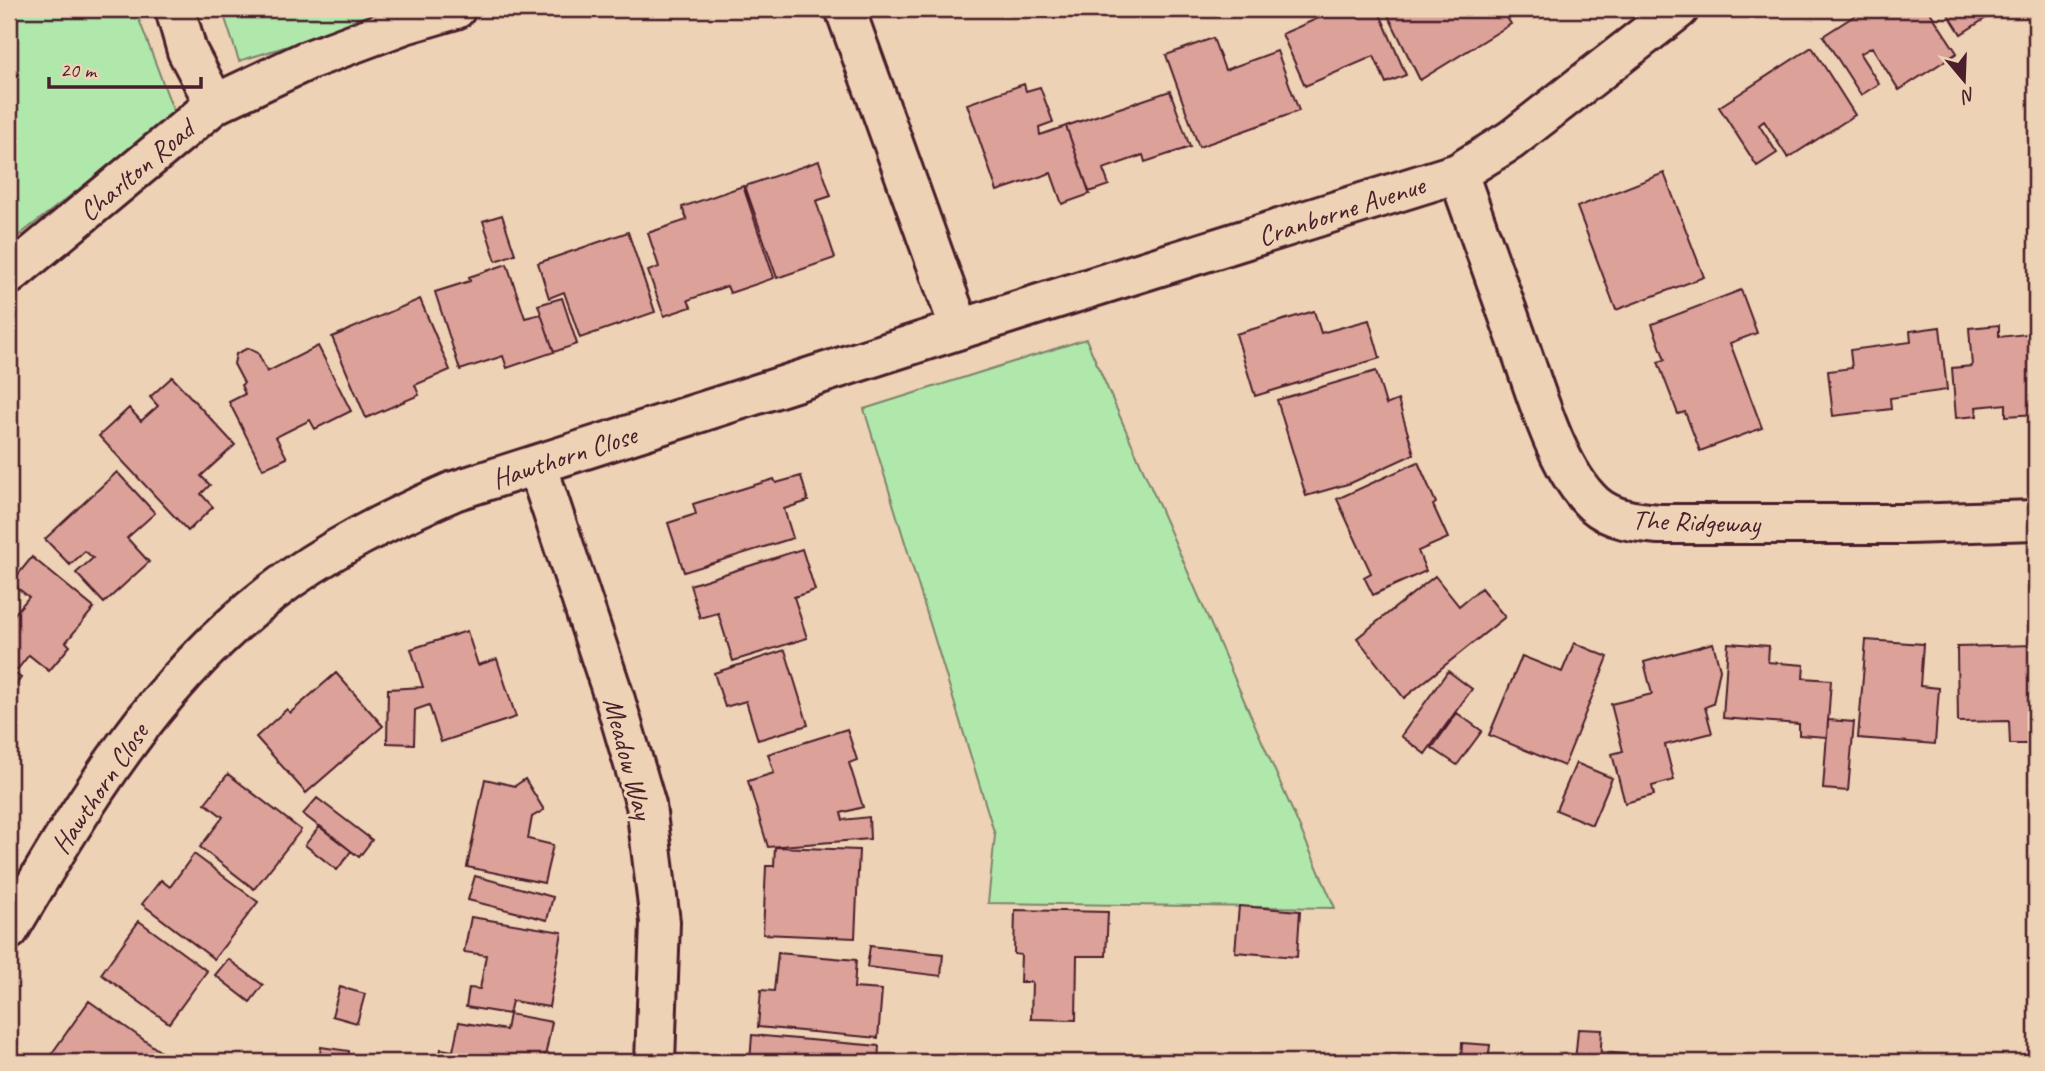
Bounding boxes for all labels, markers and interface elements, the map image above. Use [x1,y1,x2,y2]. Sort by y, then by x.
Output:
scale bar [49,46,201,90]
north arrow [1930,46,2000,116]
text: 20 m [60,57,98,83]
text: N [1957,82,1979,109]
street label: Charlton Road [72,110,204,229]
street label: Cranborne Avenue [1253,167,1431,254]
street label: Hawthorn Close [487,416,643,496]
street label: The Ridgeway [1632,502,1763,541]
street label: Meadow Way [595,693,662,825]
street label: Hawthorn Close [43,715,157,860]

